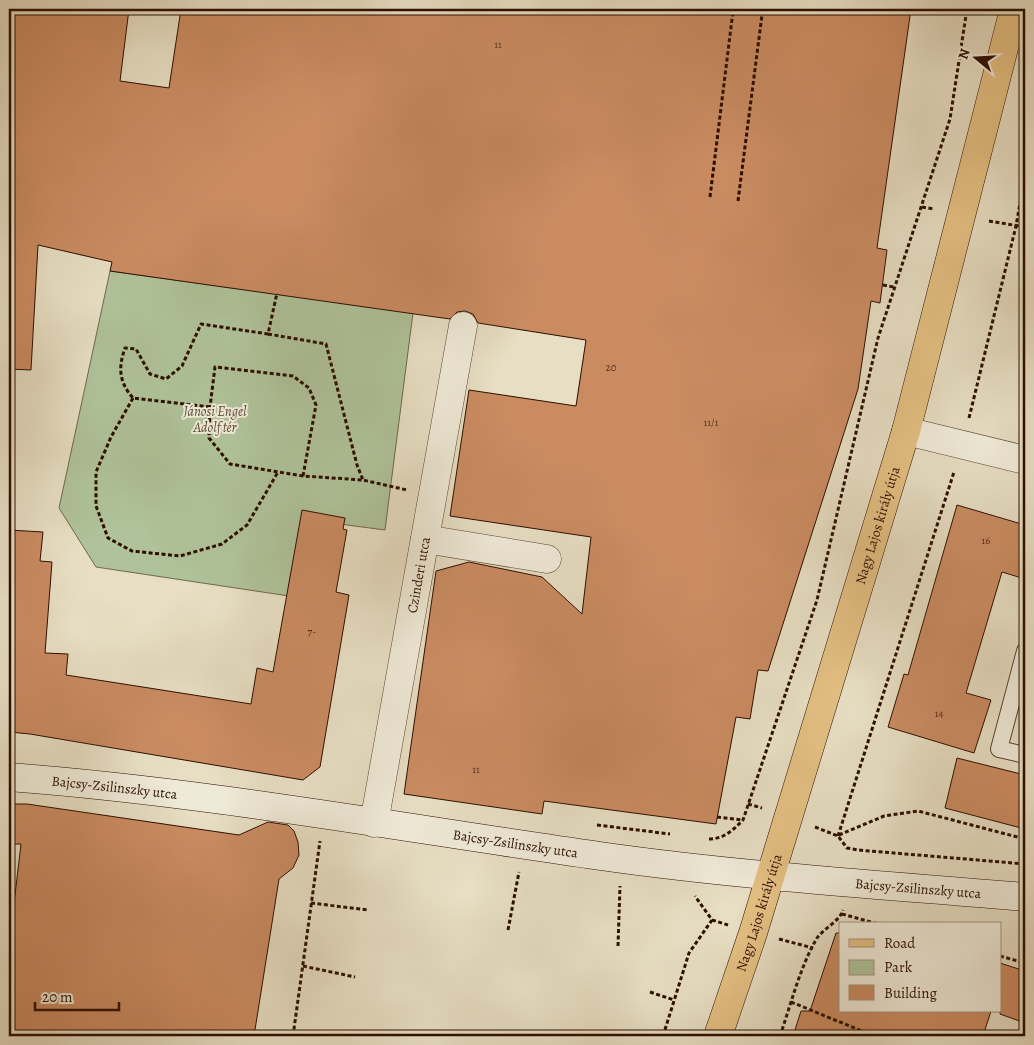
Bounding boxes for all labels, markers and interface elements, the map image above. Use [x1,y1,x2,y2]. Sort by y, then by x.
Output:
north arrow [952,32,1002,82]
house number: 11 [494,37,502,52]
text: N [954,46,975,62]
house number: 20 [605,360,617,375]
park label: Jánosi Engel Adolf tér [182,402,247,437]
house number: 11/1 [704,415,719,430]
street label: Nagy Lajos király útja [850,464,904,587]
house number: 16 [982,533,990,548]
street label: Czinderi utca [402,535,435,615]
house number: 7- [308,624,316,639]
house number: 14 [935,706,943,721]
house number: 11 [472,762,480,777]
street label: Bajcsy-Zsilinszky utca [51,771,179,804]
street label: Bajcsy-Zsilinszky utca [452,825,580,862]
street label: Nagy Lajos király útja [731,851,786,974]
street label: Bajcsy-Zsilinszky utca [854,874,982,903]
legend [839,922,1002,1012]
text: Road [884,933,916,953]
text: Park [884,957,913,977]
scale bar [35,980,119,1012]
text: Building [884,983,937,1003]
text: 20 m [42,987,73,1007]

